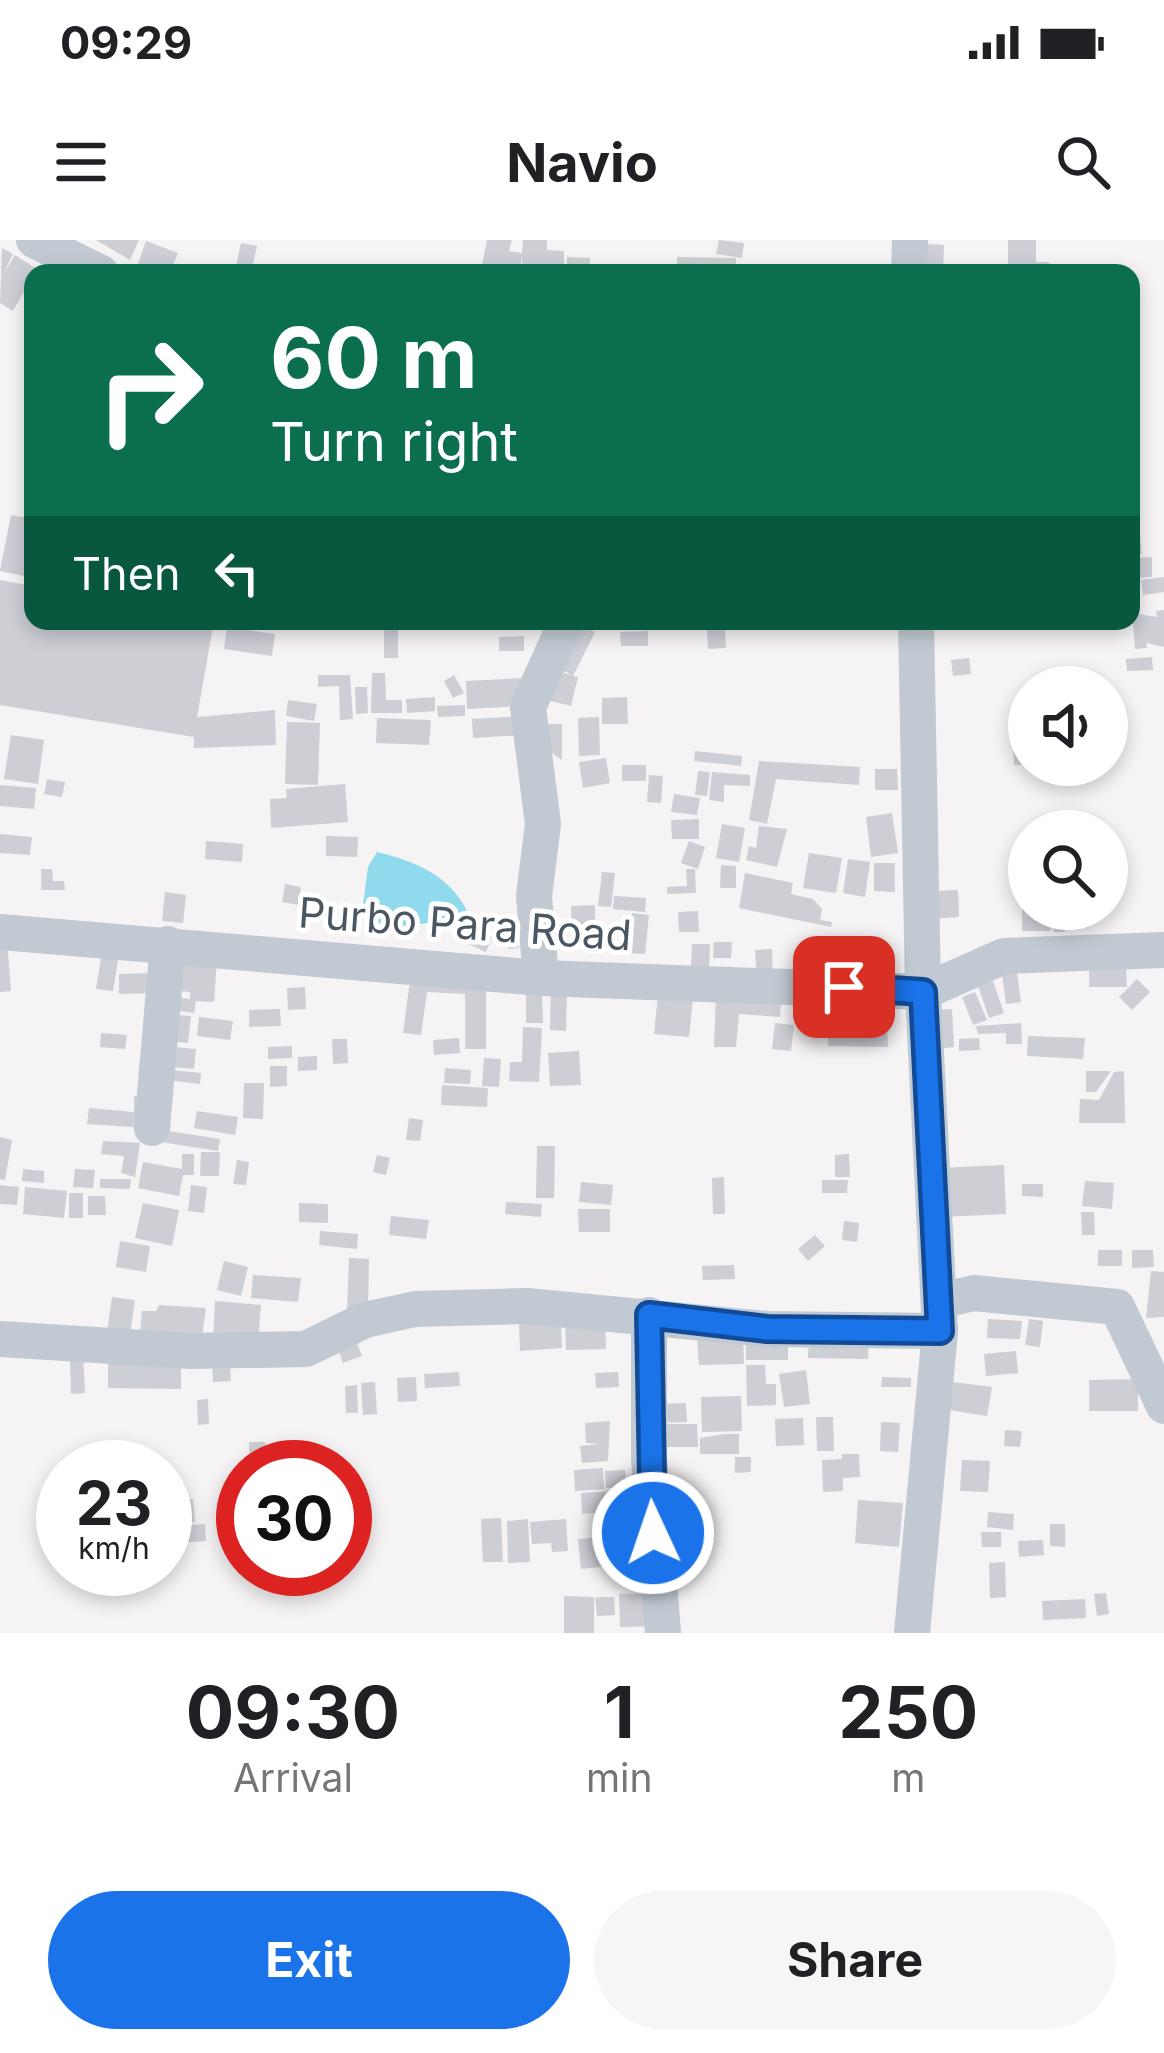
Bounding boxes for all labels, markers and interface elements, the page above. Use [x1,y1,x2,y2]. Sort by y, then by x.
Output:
text: 09:29 [60,15,192,70]
icon: menu [48,129,114,195]
icon: search [1050,129,1116,195]
text: Navio [506,130,658,195]
text: 60 m [270,307,478,408]
icon: right [72,312,228,468]
text: Turn right [270,409,518,474]
icon: left [204,540,270,606]
text: Then [72,546,180,601]
map controls [1008,666,1128,930]
button: sound [1008,666,1128,786]
button: search [1008,810,1128,930]
street label: Purbo Para Road [297,886,633,961]
pin [793,936,895,1038]
icon: arrive [811,954,877,1020]
speed limit sign: 30 [216,1440,372,1596]
text: 23 [76,1467,152,1539]
position arrow [590,1470,716,1596]
text: km/h [78,1530,150,1566]
text: 09:30 [186,1668,400,1755]
text: 1 [604,1668,635,1755]
text: 250 [838,1668,978,1755]
text: Arrival [233,1754,353,1801]
text: min [586,1754,653,1801]
text: m [891,1754,925,1801]
button: Exit [48,1891,570,2029]
button: Share [594,1891,1116,2029]

